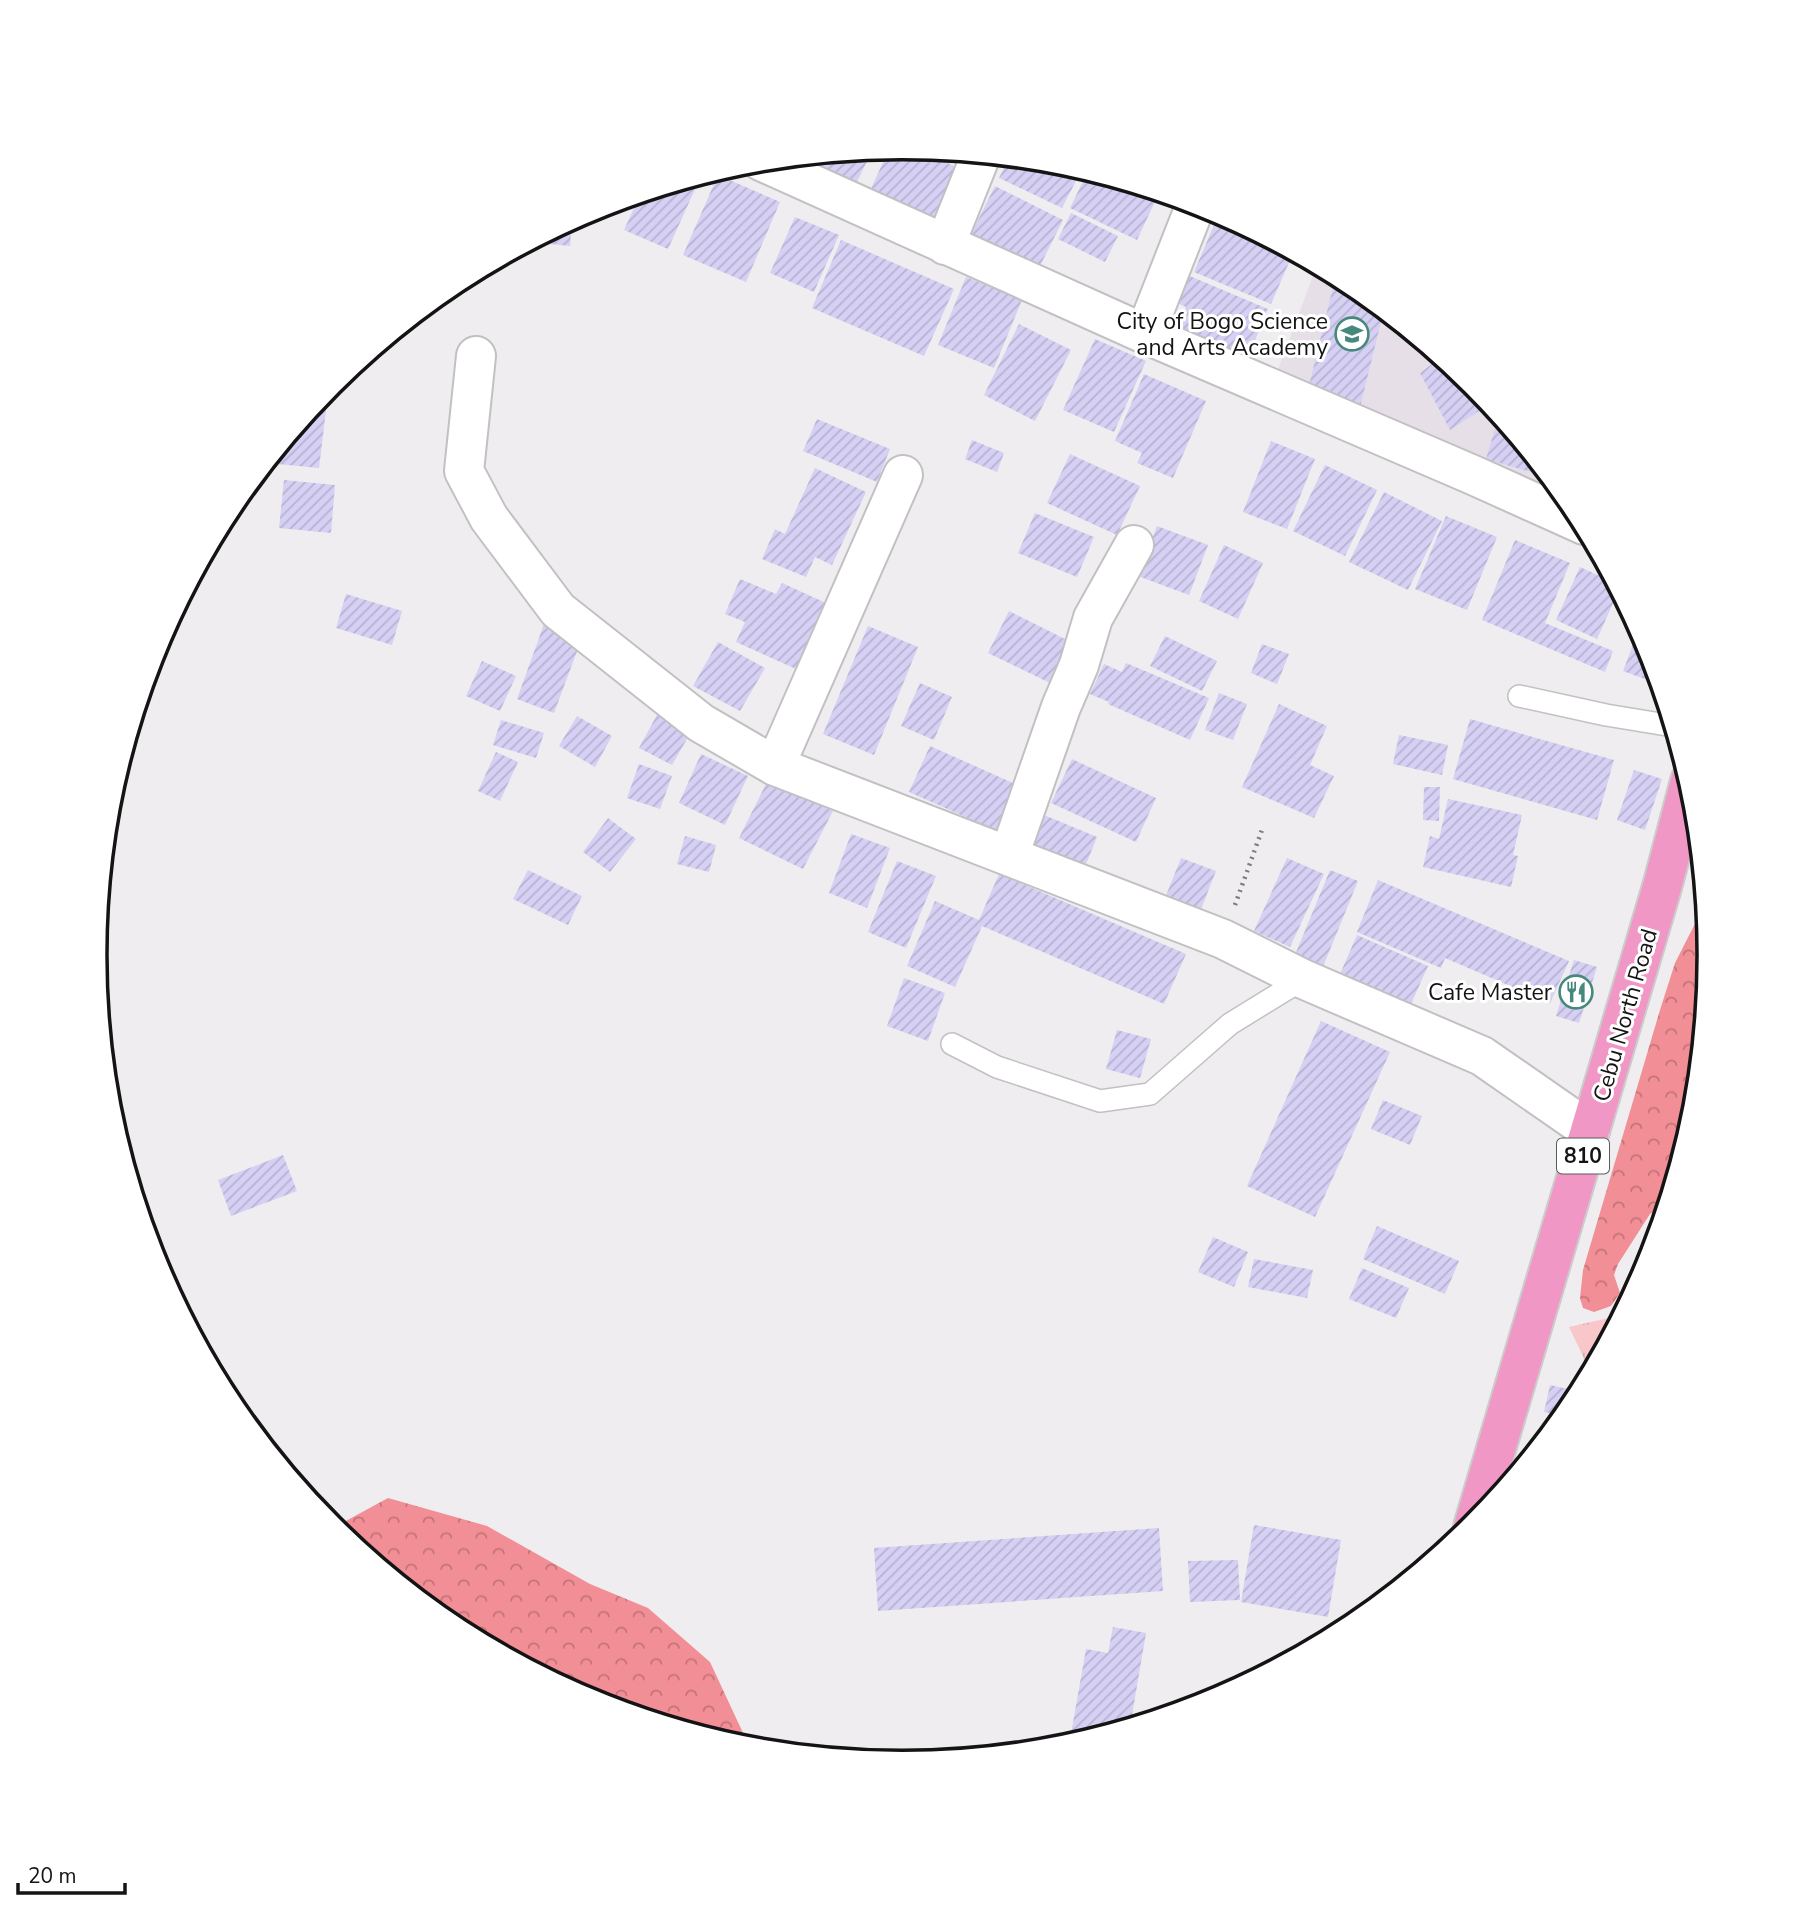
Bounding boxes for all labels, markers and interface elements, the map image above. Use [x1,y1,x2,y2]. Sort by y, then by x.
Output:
place label: City of Bogo Science and Arts Academy [1116,306,1328,363]
school or university icon: City of Bogo Science and Arts Academy [1333,315,1371,353]
street label: Cebu North Road [1586,925,1665,1105]
restaurant icon: Cafe Master [1557,973,1595,1011]
place label: Cafe Master [1428,977,1553,1008]
road number: 810 [1557,1138,1609,1174]
scale bar [18,1852,124,1896]
text: 20 m [28,1862,77,1890]

